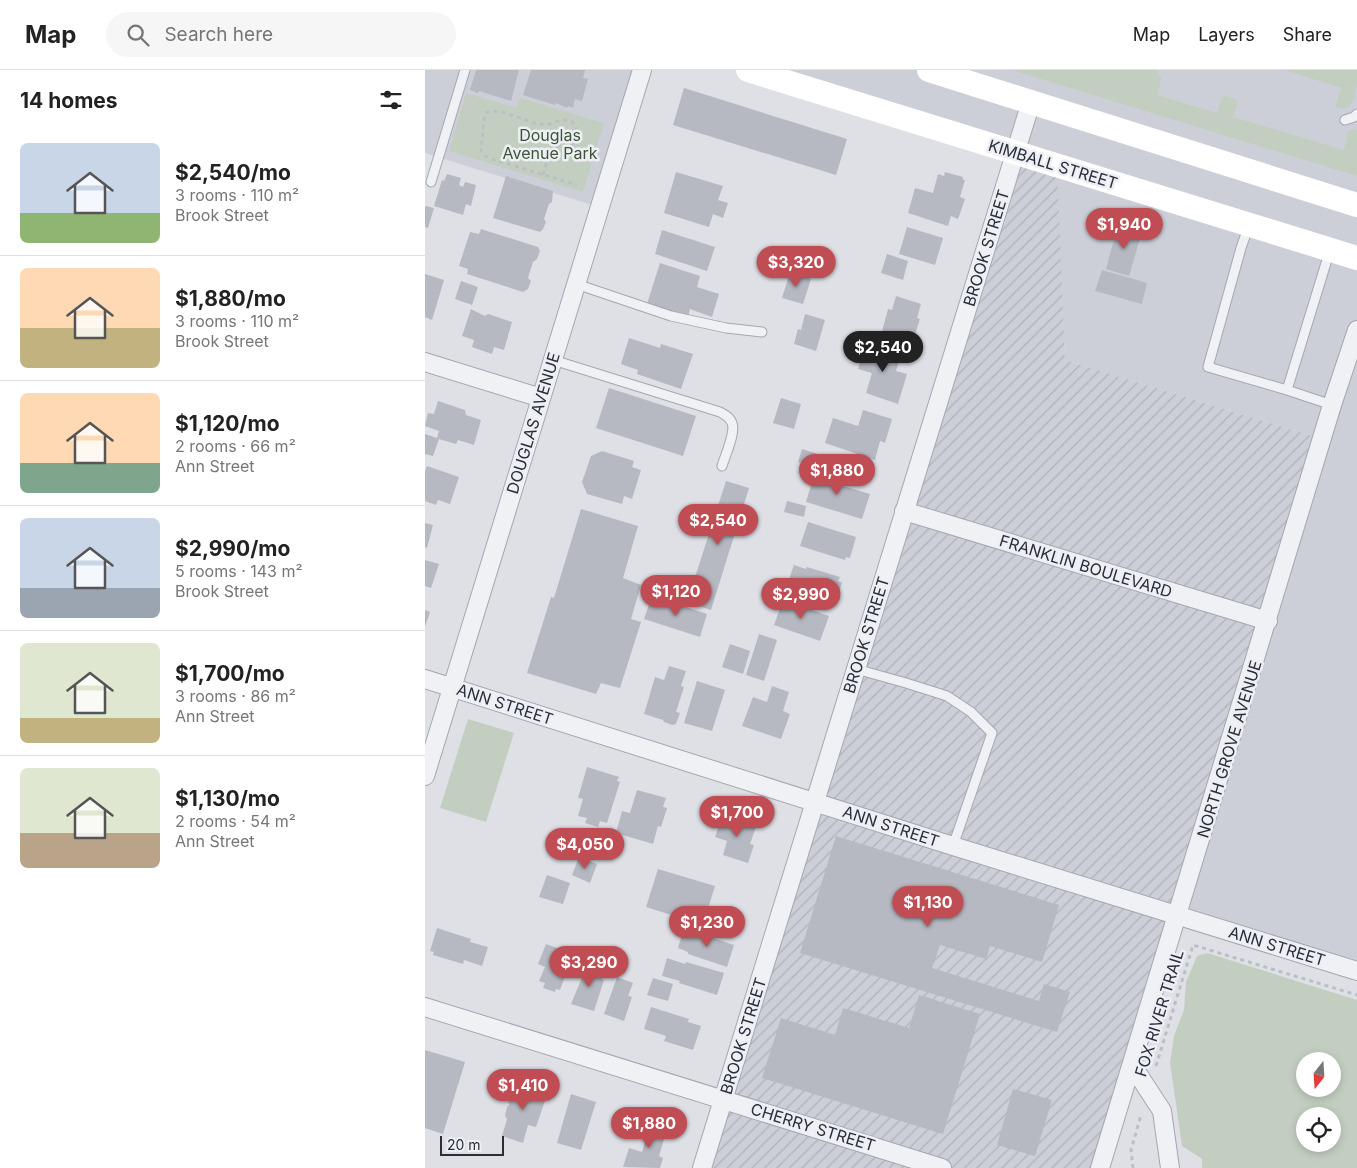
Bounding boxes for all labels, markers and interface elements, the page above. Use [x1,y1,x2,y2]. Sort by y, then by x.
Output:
search box [106,12,456,57]
text: Map [25,20,76,49]
icon: search [124,21,152,49]
text: Search here [164,23,273,46]
text: Map [1133,24,1170,45]
text: Layers [1198,24,1255,45]
text: Share [1283,24,1332,45]
icon: filters [377,86,405,114]
text: 14 homes [20,88,118,113]
park label: Douglas Avenue Park [503,125,598,163]
street label: KIMBALL STREET [986,135,1120,193]
text: $2,540/mo [175,160,291,185]
icon: home [60,163,120,223]
text: 3 rooms · 110 m² [175,185,299,205]
street label: BROOK STREET [959,187,1013,309]
text: Brook Street [175,205,269,225]
pin: $1,940 [1083,208,1165,250]
text: $1,940 [1097,214,1151,234]
pin: $3,320 [755,246,837,288]
text: $3,320 [768,252,824,272]
text: $1,880/mo [175,286,286,311]
icon: home [60,288,120,348]
text: 3 rooms · 110 m² [175,311,299,331]
pin: $2,540 [842,330,924,373]
text: Brook Street [175,331,269,351]
text: $2,540 [854,337,912,357]
street label: DOUGLAS AVENUE [502,350,564,496]
text: $1,120/mo [175,411,280,436]
icon: home [60,413,120,473]
text: 2 rooms · 66 m² [175,436,296,456]
pin: $1,880 [796,454,878,496]
text: Ann Street [175,456,255,476]
text: $1,880 [810,460,864,480]
pin: $2,540 [677,504,759,546]
text: $2,540 [689,510,747,530]
street label: FRANKLIN BOULEVARD [997,530,1175,602]
text: $2,990/mo [175,536,290,561]
icon: home [60,538,120,598]
text: 5 rooms · 143 m² [175,561,303,581]
pin: $1,120 [635,574,717,617]
street label: BROOK STREET [839,574,893,696]
pin: $2,990 [760,578,842,620]
text: Brook Street [175,581,269,601]
text: $1,120 [651,581,701,601]
text: $2,990 [772,584,830,604]
street label: NORTH GROVE AVENUE [1192,658,1266,840]
text: $1,700/mo [175,661,285,686]
icon: home [60,663,120,723]
street label: ANN STREET [454,679,556,729]
text: 3 rooms · 86 m² [175,686,296,706]
text: Ann Street [175,706,255,726]
text: $1,130/mo [175,786,280,811]
icon: home [60,788,120,848]
pin: $1,700 [696,796,778,838]
street label: ANN STREET [840,801,942,851]
text: $1,700 [711,802,763,822]
text: 2 rooms · 54 m² [175,811,296,831]
pin: $4,050 [544,828,626,870]
text: Ann Street [175,831,255,851]
text: $4,050 [556,834,614,854]
pin: $1,130 [887,886,969,928]
text: $1,130 [903,892,953,912]
pin: $1,230 [666,906,748,948]
text: $1,230 [680,912,734,932]
street label: ANN STREET [1226,922,1328,970]
pin: $3,290 [548,946,630,988]
street label: FOX RIVER TRAIL [1130,947,1188,1079]
text: $3,290 [560,952,618,972]
street label: BROOK STREET [716,975,770,1097]
north arrow [1296,1052,1341,1098]
map controls [1296,1052,1341,1152]
pin: $1,410 [482,1068,564,1111]
text: $1,410 [498,1075,548,1095]
street label: CHERRY STREET [748,1099,878,1155]
pin: $1,880 [608,1106,690,1149]
button: locate [1296,1107,1341,1152]
text: $1,880 [622,1113,676,1133]
scale bar [440,1133,504,1156]
text: 20 m [447,1136,481,1153]

